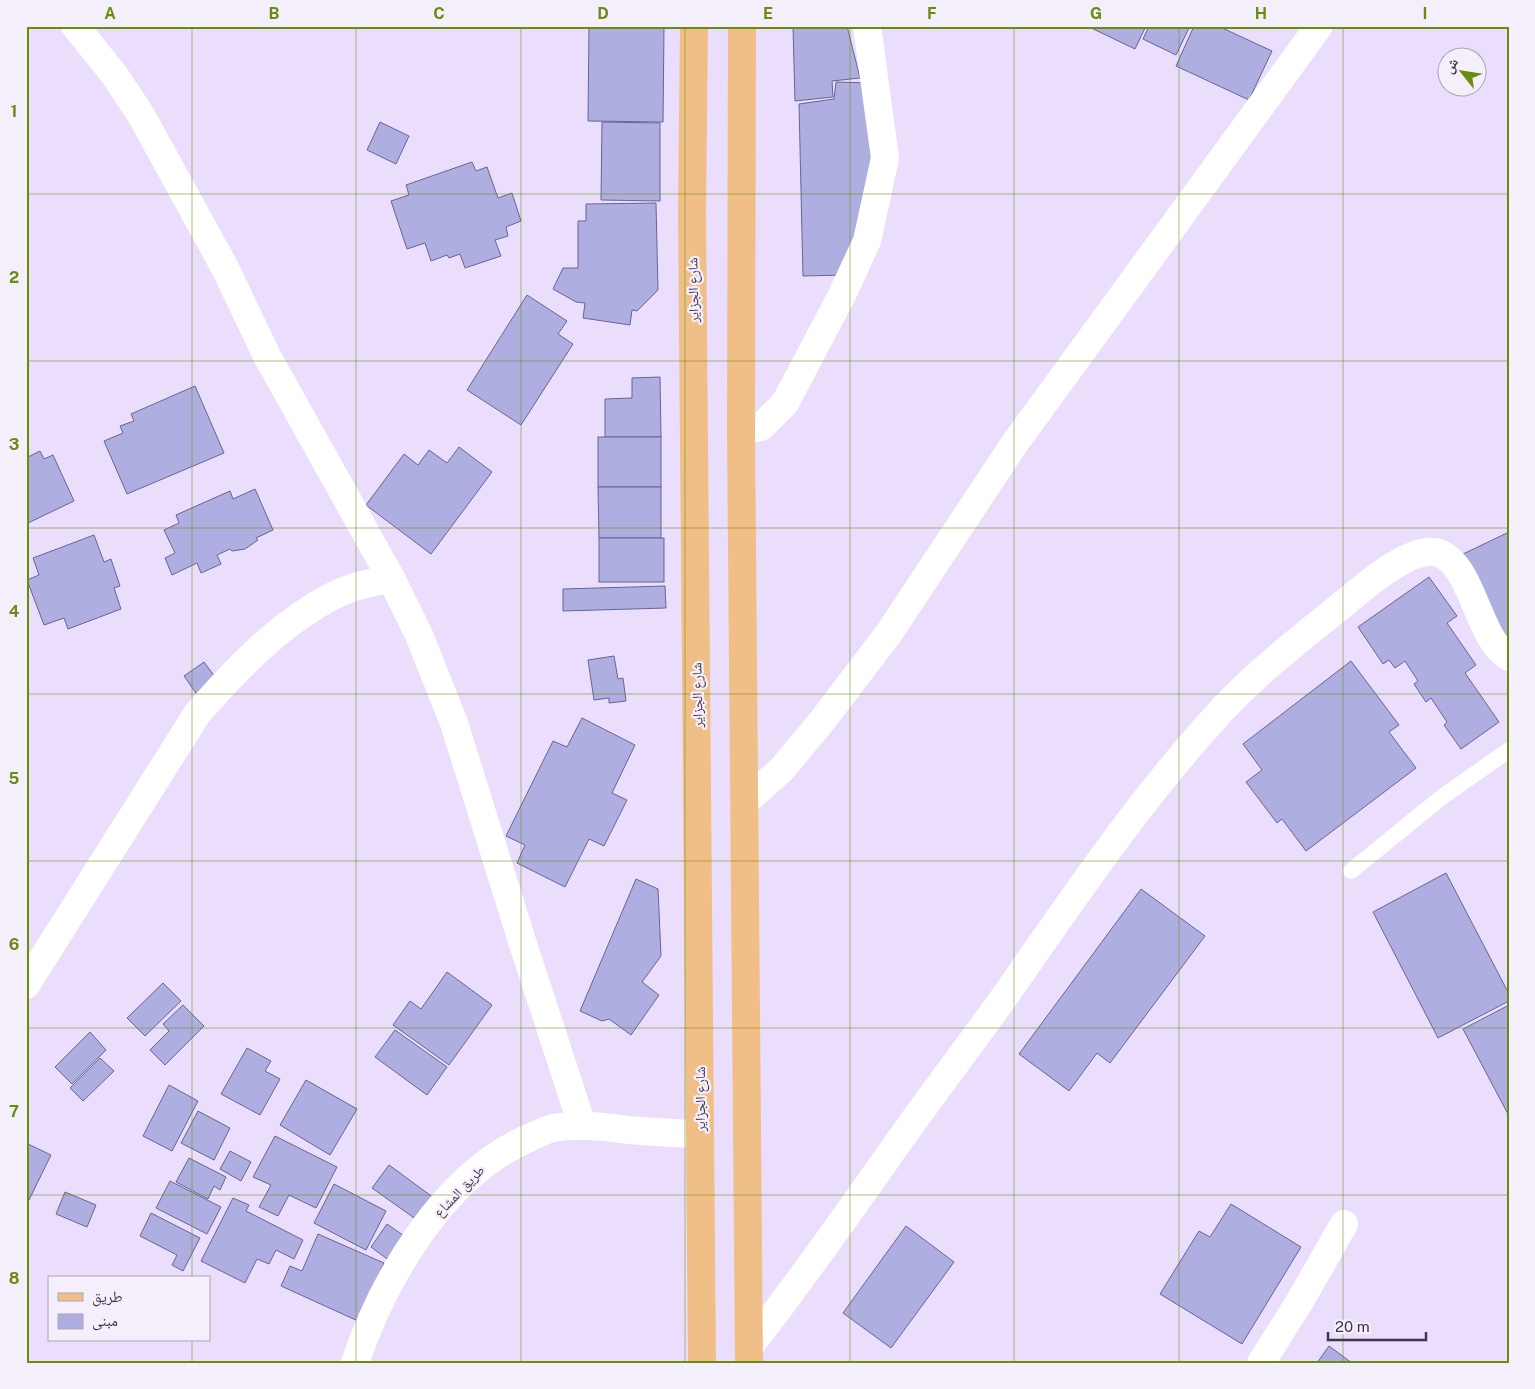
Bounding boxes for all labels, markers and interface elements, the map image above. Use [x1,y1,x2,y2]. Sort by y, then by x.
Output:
text: A [104,4,116,23]
text: B [269,4,280,23]
text: C [433,4,445,23]
text: D [597,4,609,23]
text: E [763,4,773,23]
text: F [927,4,937,23]
text: G [1090,4,1102,23]
text: H [1255,4,1267,23]
text: I [1423,4,1427,23]
north arrow [1438,48,1488,98]
text: ش [1440,55,1462,76]
text: 1 [11,102,17,121]
street label: شارع الجزاير [684,257,704,324]
text: 2 [9,268,19,287]
text: 3 [9,435,19,454]
text: 4 [9,602,20,621]
street label: شارع الجزاير [688,662,708,729]
text: 5 [9,769,20,788]
text: 6 [9,935,19,954]
street label: شارع الجزاير [692,1066,710,1133]
text: 7 [9,1102,19,1121]
street label: طريق المشاع [431,1162,489,1221]
text: 8 [9,1269,20,1288]
legend [48,1276,210,1342]
text: طريق [92,1288,123,1307]
scale bar [1328,1309,1425,1341]
text: مبنى [92,1312,118,1331]
text: 20 m [1335,1318,1370,1335]

